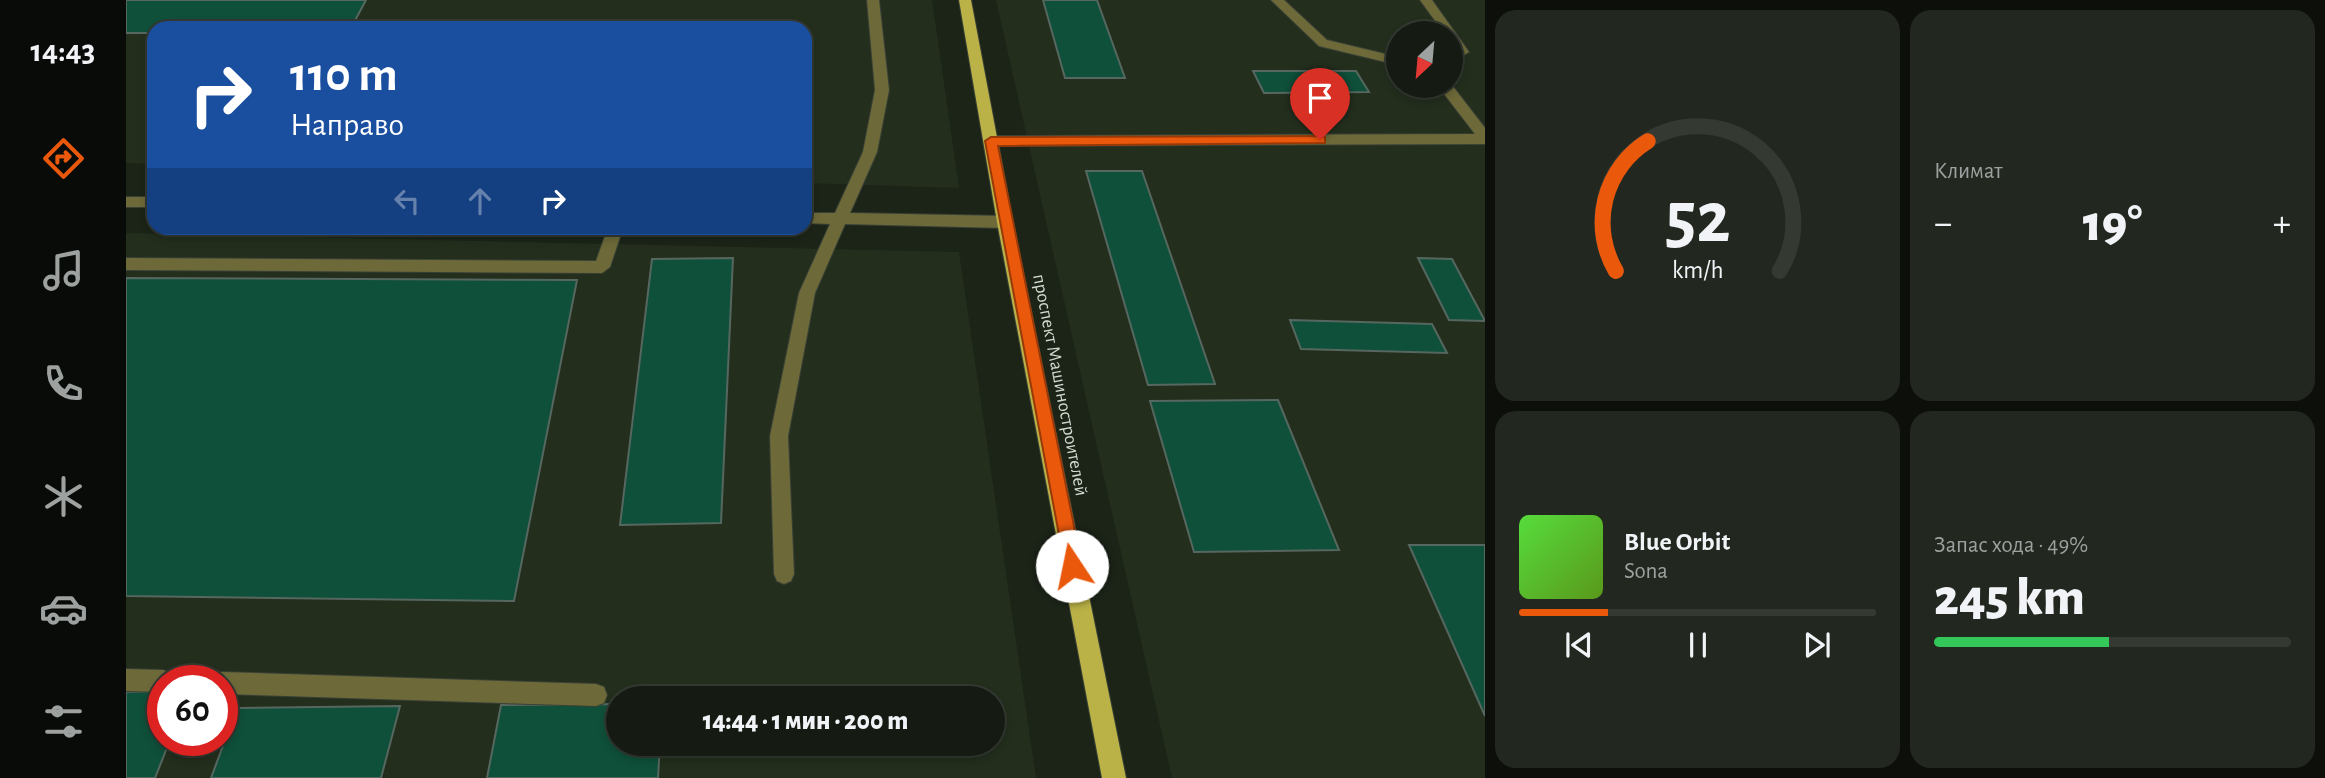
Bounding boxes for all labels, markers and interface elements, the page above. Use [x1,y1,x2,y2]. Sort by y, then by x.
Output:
north arrow [1386,21,1463,98]
map controls [1386,21,1463,98]
text: 14:43 [31,35,95,67]
icon: right [175,49,266,140]
text: 110 m [290,51,398,100]
pin [1290,68,1350,140]
icon: arrive [1301,79,1339,117]
text: Направо [290,109,404,141]
icon: directions [39,134,88,183]
text: Климат [1934,160,2003,183]
icon: left [388,182,426,220]
icon: ahead [461,182,499,220]
icon: right [534,182,572,220]
text: 52 [1665,184,1730,257]
text: 19° [2083,198,2142,250]
text: − [1934,205,1952,243]
text: + [2273,205,2291,243]
icon: music [39,246,88,295]
text: km/h [1672,258,1723,283]
street label: проспект Машиностроителей [1029,272,1091,498]
icon: phone [39,359,88,408]
icon: climate [39,472,88,521]
position arrow [1035,529,1109,603]
text: Blue Orbit [1624,529,1730,555]
text: Запас хода · 49% [1934,534,2088,557]
text: Sona [1624,560,1668,583]
text: 245 km [1934,572,2085,624]
icon: car [39,584,88,633]
icon: previous [1560,626,1598,664]
icon: pause [1679,626,1717,664]
icon: next [1798,626,1836,664]
speed limit sign: 60 [147,665,238,756]
icon: filters [39,697,88,746]
text: 14:44 · 1 мин · 200 m [703,708,908,734]

